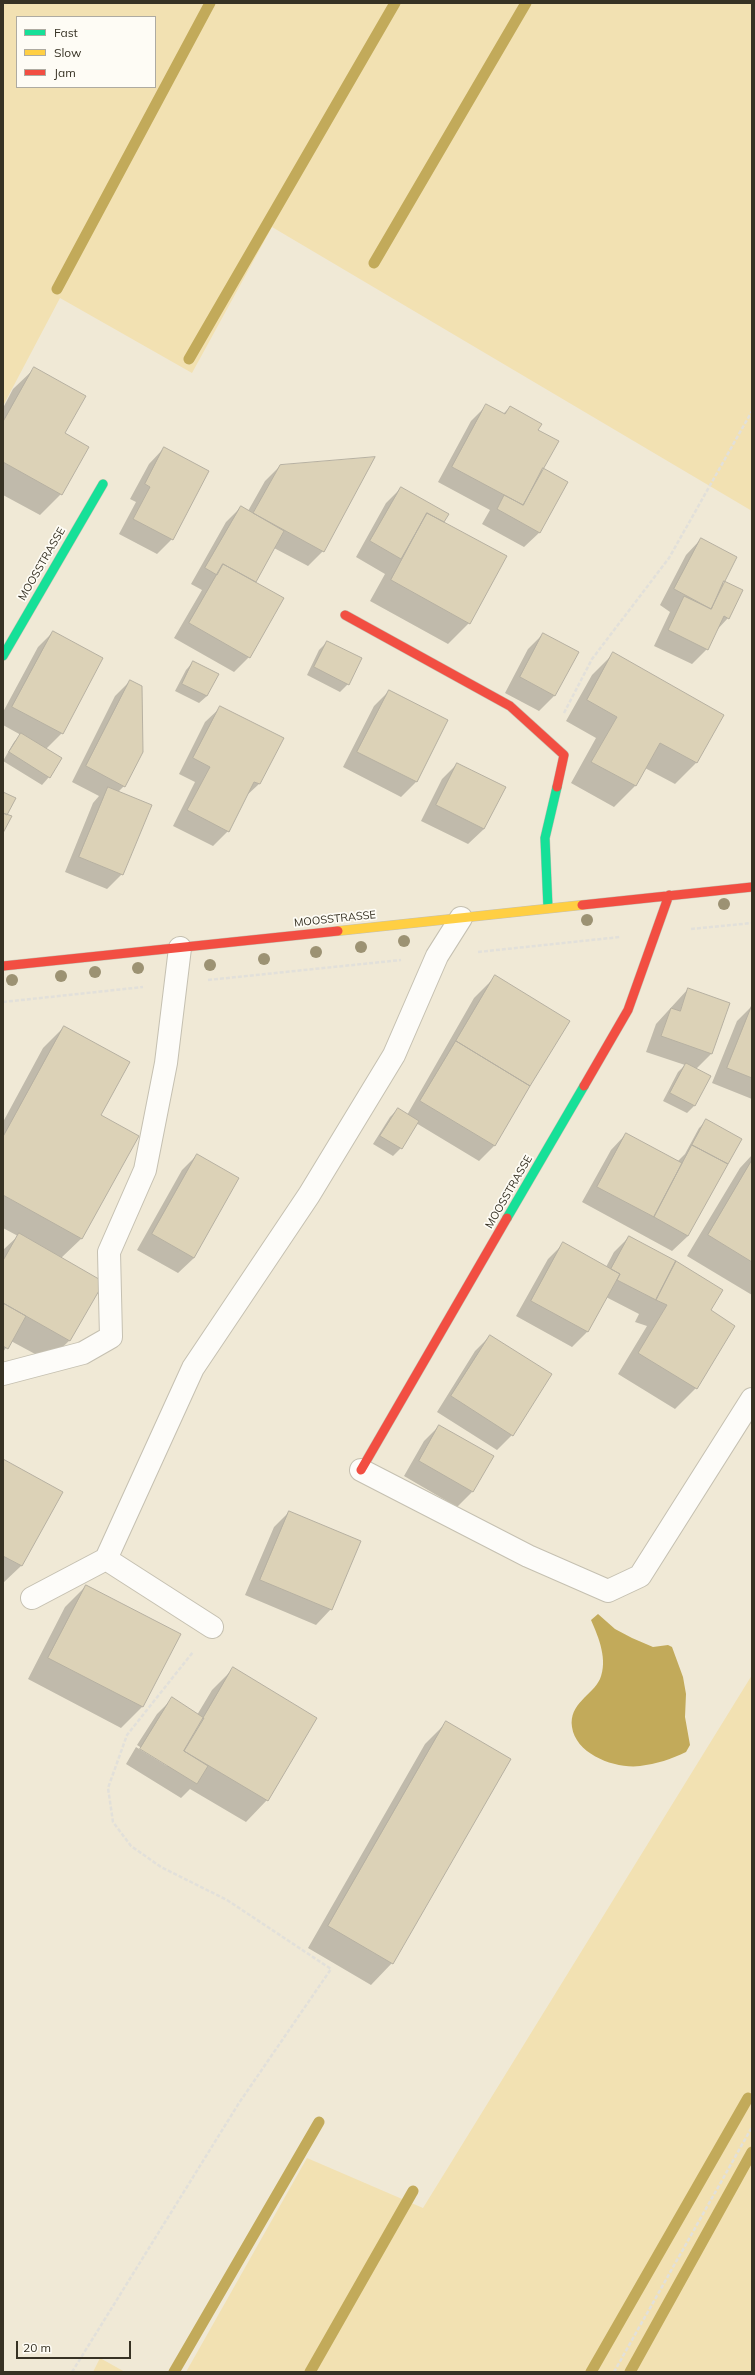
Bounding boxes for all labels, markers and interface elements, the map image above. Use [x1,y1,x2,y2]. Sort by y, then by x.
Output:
legend [16,16,156,88]
text: Fast [54,25,78,40]
text: Slow [54,45,82,60]
text: Jam [54,65,76,80]
street label: MOOSSTRASSE [16,525,68,603]
street label: MOOSSTRASSE [293,908,377,930]
street label: MOOSSTRASSE [483,1153,535,1231]
scale bar [18,2333,133,2359]
text: 20 m [23,2340,51,2355]

